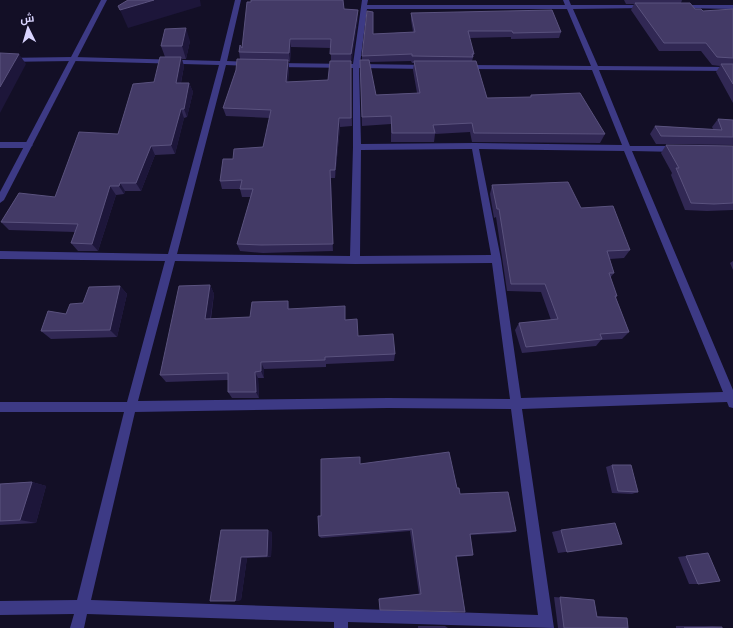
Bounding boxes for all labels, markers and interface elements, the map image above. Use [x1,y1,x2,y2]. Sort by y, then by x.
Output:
north arrow [8,8,48,48]
text: ش [19,10,35,27]

